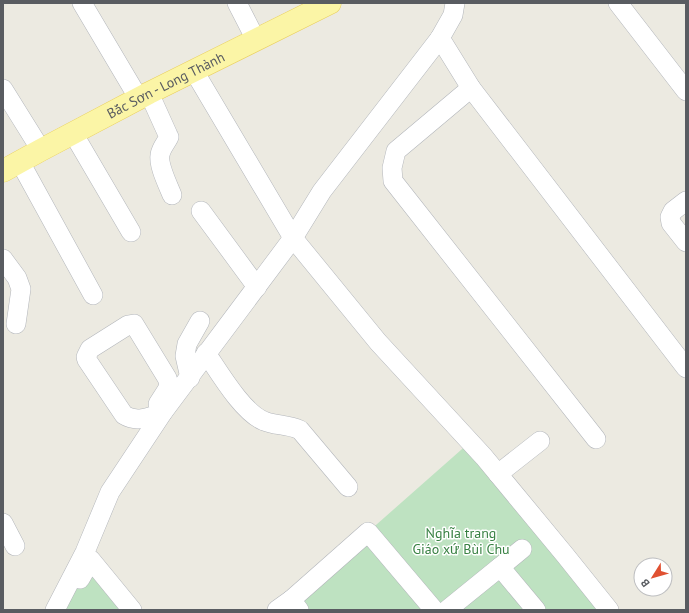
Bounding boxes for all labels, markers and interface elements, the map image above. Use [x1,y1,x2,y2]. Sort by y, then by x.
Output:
street label: Bắc Sơn - Long Thành [104,48,228,123]
park label: Nghĩa trang Giáo xứ Bùi Chu [412,524,510,558]
north arrow [633,557,673,597]
text: B [637,576,653,590]

